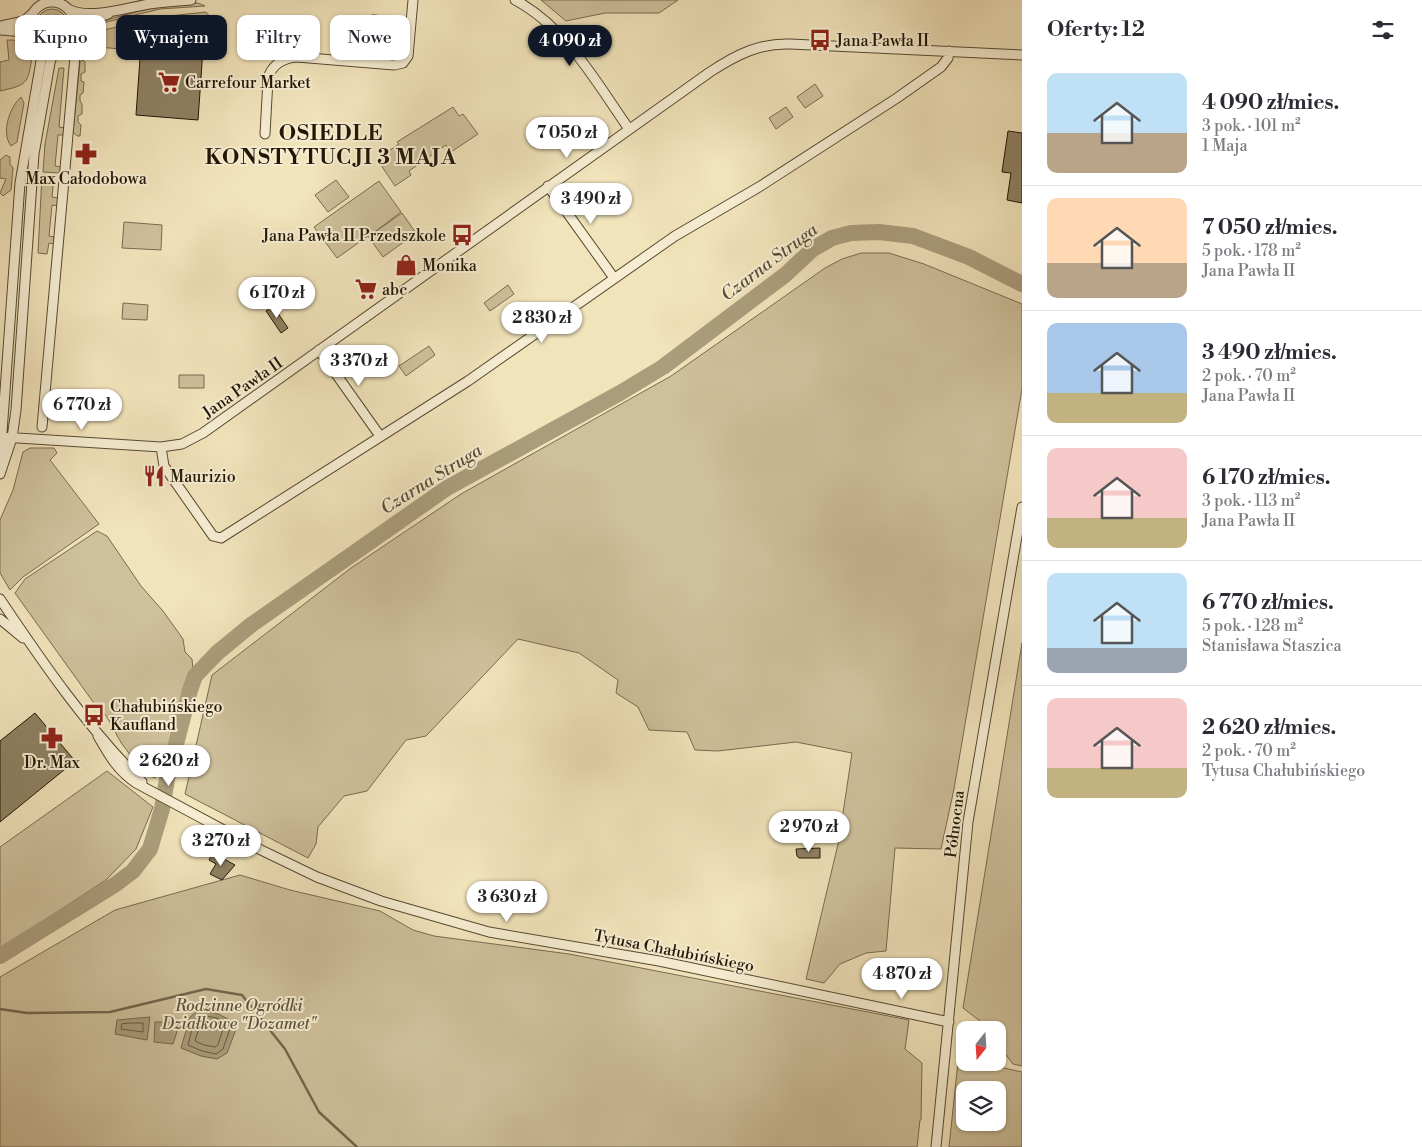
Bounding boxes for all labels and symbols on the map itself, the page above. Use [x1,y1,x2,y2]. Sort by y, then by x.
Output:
pin: 4 090 zł [518,24,622,67]
bus stop icon: Jana Pawła II [807,27,833,53]
place label: Jana Pawła II [835,31,929,51]
supermarket icon: Carrefour Market [156,69,182,95]
place label: Carrefour Market [185,73,311,93]
pin: 7 050 zł [515,116,619,159]
district label: OSIEDLE KONSTYTUCJI 3 MAJA [205,121,457,171]
pharmacy icon: Max Całodobowa [73,141,99,167]
place label: Max Całodobowa [25,169,148,189]
pin: 3 490 zł [539,182,643,225]
water label: Czarna Struga [716,218,823,306]
bus stop icon: Jana Pawła II Przedszkole [449,222,475,248]
place label: Jana Pawła II Przedszkole [261,226,446,246]
shop icon: Monika [393,252,419,278]
place label: Monika [422,256,478,276]
pin: 6 170 zł [225,276,329,319]
supermarket icon: abc [353,276,379,302]
place label: abc [382,280,407,300]
pin: 2 830 zł [490,302,594,344]
pin: 3 370 zł [307,344,411,387]
street label: Jana Pawła II [198,353,286,423]
pin: 6 770 zł [30,388,134,431]
water label: Czarna Struga [376,438,487,520]
restaurant icon: Maurizio [141,463,167,489]
place label: Maurizio [170,467,236,487]
place label: Chałubińskiego Kaufland [110,697,222,735]
bus stop icon: Chałubińskiego Kaufland [81,702,107,728]
pharmacy icon: Dr. Max [39,725,65,751]
pin: 2 620 zł [117,744,221,787]
place label: Dr. Max [24,753,81,773]
street label: Północna [941,788,969,859]
pin: 2 970 zł [757,810,861,853]
pin: 3 270 zł [169,824,273,867]
pin: 3 630 zł [455,880,559,923]
street label: Tytusa Chałubińskiego [592,926,756,976]
pin: 4 870 zł [850,958,954,1000]
park label: Rodzinne Ogródki Działkowe "Dozamet" [161,996,318,1034]
north arrow [956,1021,1006,1071]

